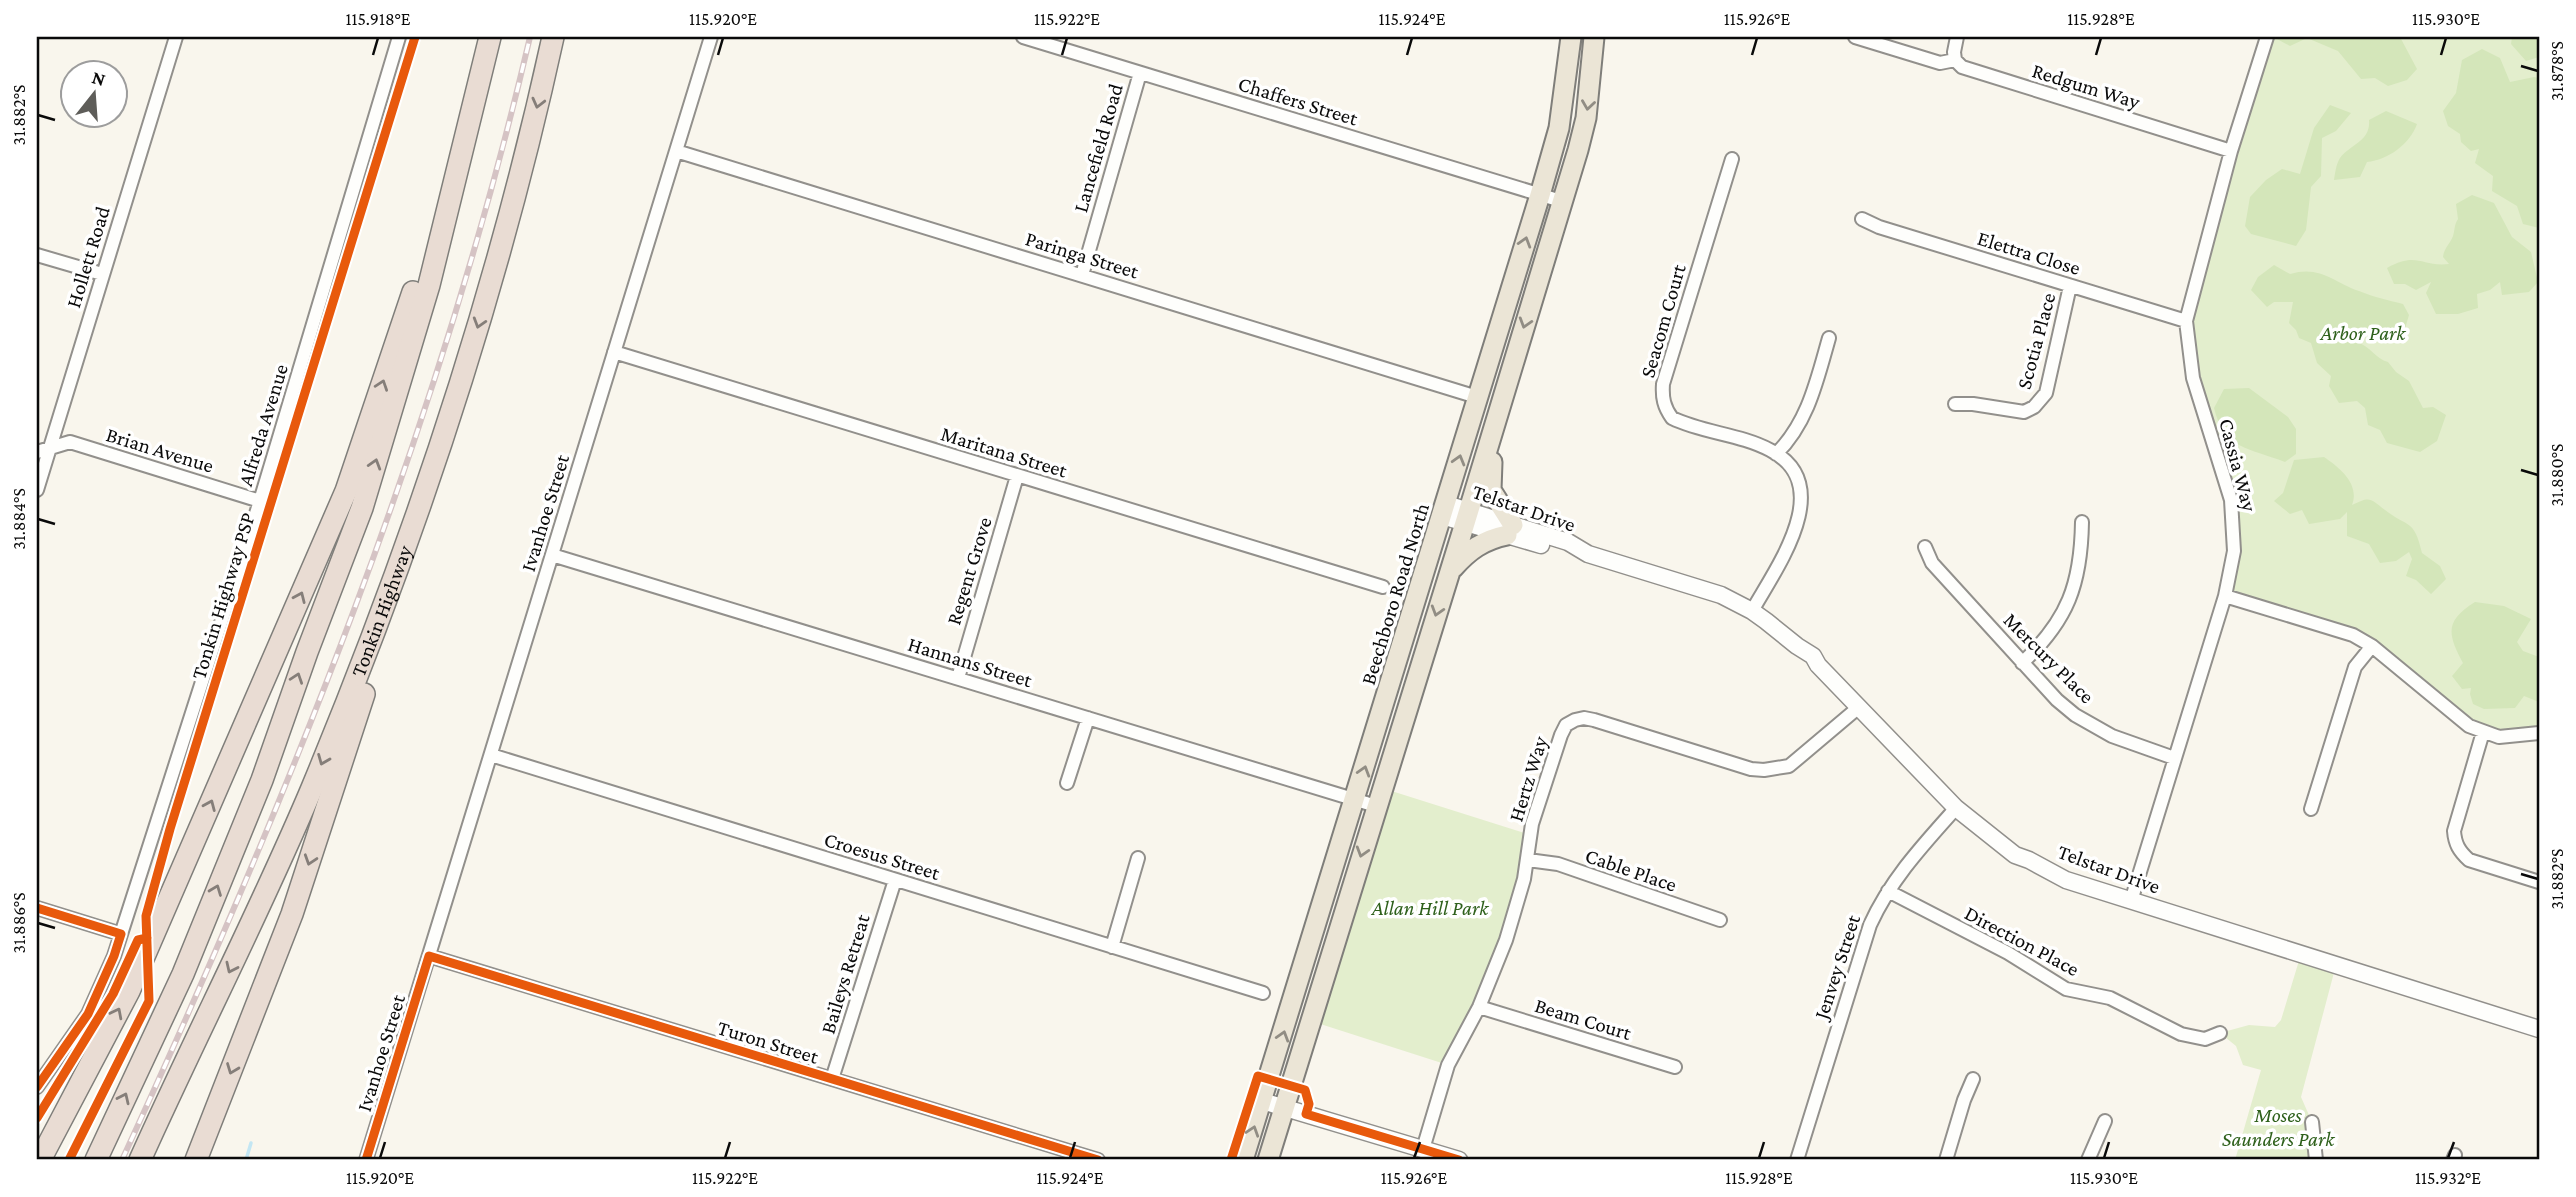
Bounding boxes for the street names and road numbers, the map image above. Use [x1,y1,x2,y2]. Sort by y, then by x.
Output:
street label: Redgum Way [2029,58,2143,114]
street label: Chaffers Street [1235,71,1362,131]
street label: Lancefield Road [1068,81,1128,215]
street label: Hollett Road [61,203,115,311]
street label: Paringa Street [1022,226,1142,284]
street label: Elettra Close [1975,226,2083,280]
street label: Seacom Court [1635,261,1691,380]
street label: Scotia Place [2012,290,2060,392]
street label: Alfreda Avenue [233,361,293,489]
street label: Cassia Way [2214,416,2262,514]
street label: Maritana Street [938,421,1071,483]
street label: Brian Avenue [103,422,217,478]
street label: Ivanhoe Street [516,451,574,574]
street label: Telstar Drive [1469,479,1579,537]
street label: Beechboro Road North [1356,500,1434,688]
street label: Tonkin Highway PSP [186,510,260,682]
street label: Regent Grove [941,514,997,628]
street label: Tonkin Highway [346,542,417,680]
street label: Mercury Place [1999,608,2099,708]
street label: Hannans Street [905,632,1036,693]
street label: Hertz Way [1504,733,1552,824]
street label: Croesus Street [821,827,944,885]
street label: Telstar Drive [2055,839,2163,899]
street label: Cable Place [1582,843,1680,897]
street label: Direction Place [1961,901,2083,981]
street label: Baileys Retreat [815,910,875,1037]
street label: Jenvey Street [1808,911,1865,1024]
street label: Ivanhoe Street [352,991,410,1114]
street label: Beam Court [1532,993,1635,1045]
street label: Turon Street [715,1015,822,1069]

